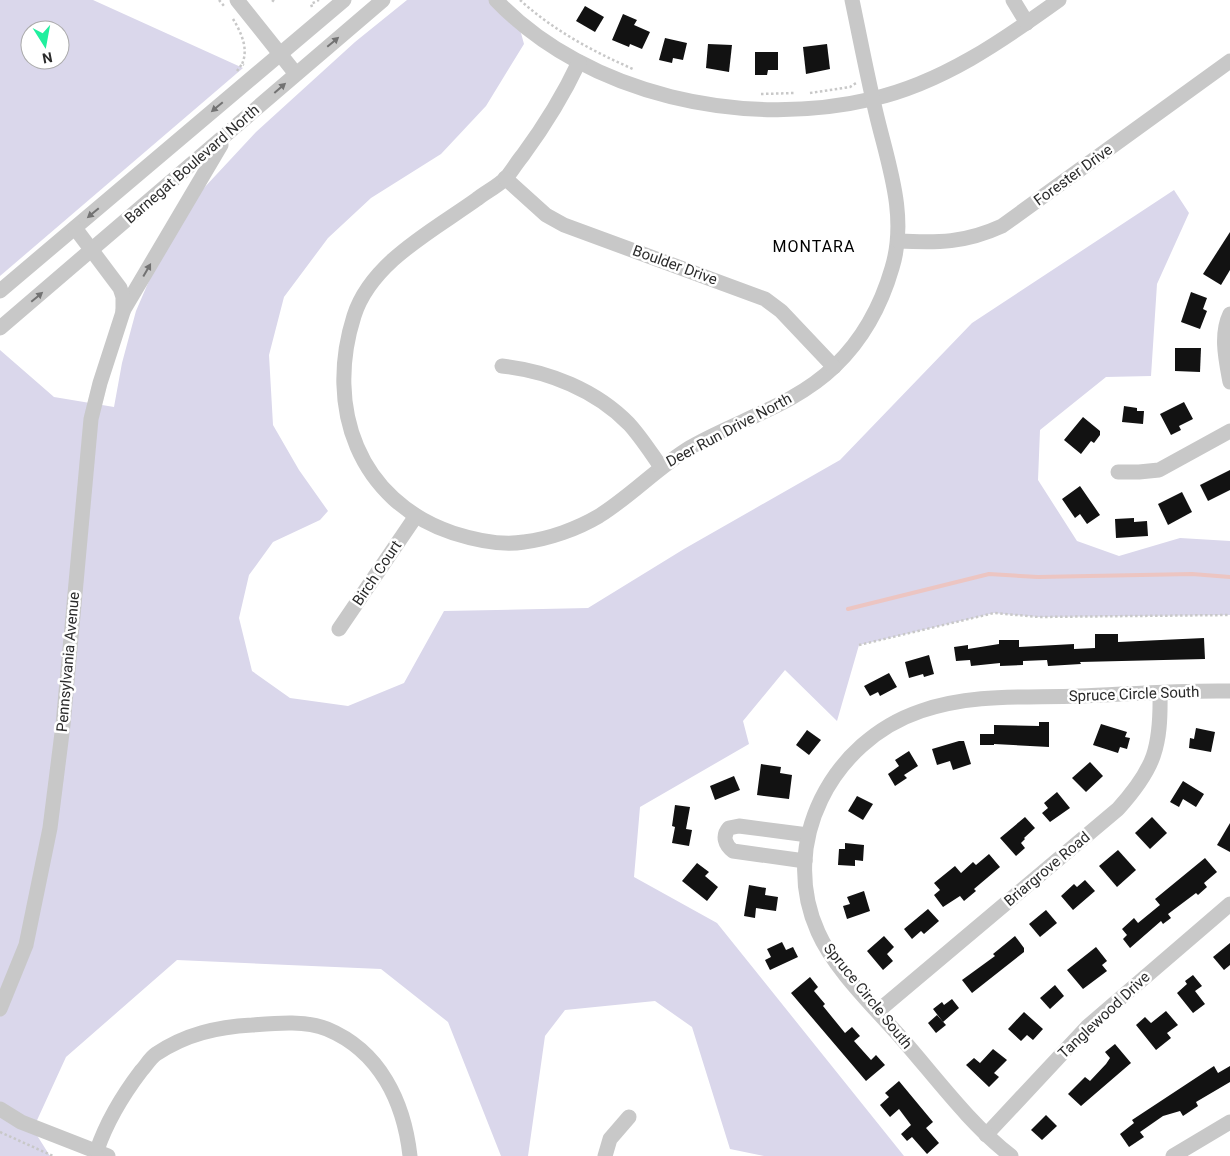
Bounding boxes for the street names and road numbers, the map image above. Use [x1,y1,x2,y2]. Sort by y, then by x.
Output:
street label: Barnegat Boulevard North [121,101,263,227]
street label: Forester Drive [1030,140,1116,210]
street label: Boulder Drive [630,241,720,289]
street label: Deer Run Drive North [663,389,795,471]
street label: Birch Court [349,537,405,609]
street label: Pennsylvania Avenue [53,591,83,733]
street label: Spruce Circle South [1068,683,1200,705]
street label: Briargrove Road [1001,828,1093,910]
street label: Spruce Circle South [820,940,916,1052]
street label: Tanglewood Drive [1054,968,1154,1062]

